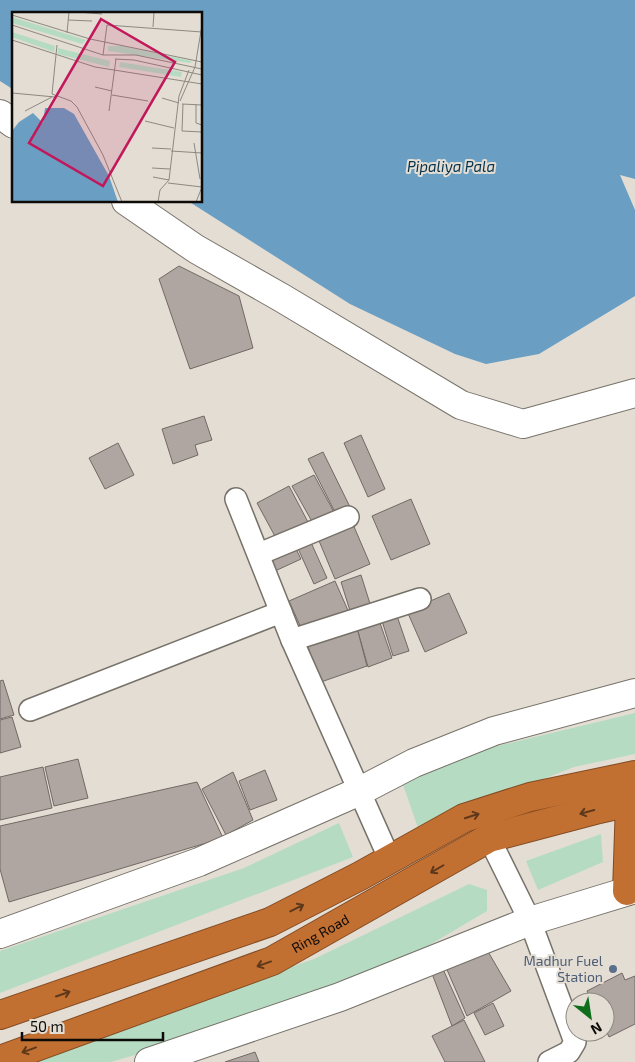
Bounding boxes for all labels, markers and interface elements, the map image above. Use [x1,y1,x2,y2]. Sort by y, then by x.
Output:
inset map [12,12,202,202]
water label: Pipaliya Pala [407,157,495,176]
one-way arrow [580,807,596,817]
one-way arrow [464,811,479,820]
one-way arrow [430,864,444,874]
one-way arrow [290,903,305,913]
street label: Ring Road [288,910,352,956]
place label: Madhur Fuel Station [523,952,604,985]
one-way arrow [257,960,272,969]
marker: Madhur Fuel Station [607,963,619,975]
one-way arrow [55,988,71,998]
north arrow [565,992,615,1042]
scale bar [22,1010,164,1042]
text: 50 m [30,1017,64,1035]
text: N [588,1019,605,1039]
one-way arrow [22,1046,37,1055]

